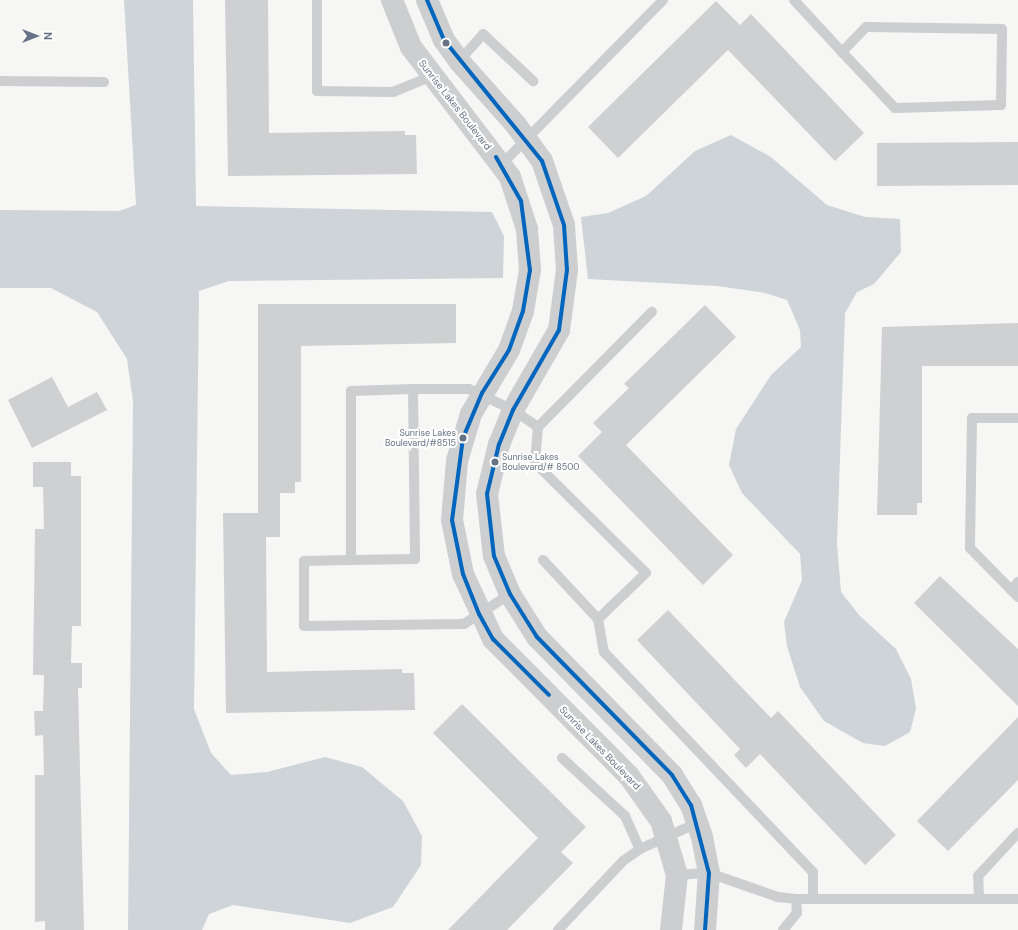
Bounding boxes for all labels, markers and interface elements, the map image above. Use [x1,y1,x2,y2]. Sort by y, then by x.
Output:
north arrow [16,16,56,56]
text: N [41,32,55,40]
unlabelled marker [441,38,451,48]
street label: Sunrise Lakes Boulevard [416,58,494,152]
place label: Sunrise Lakes Boulevard/#8515 [385,428,456,449]
marker: Sunrise Lakes Boulevard/#8515 [458,433,468,443]
place label: Sunrise Lakes Boulevard/# 8500 [502,452,580,473]
marker: Sunrise Lakes Boulevard/# 8500 [490,457,500,467]
street label: Sunrise Lakes Boulevard [557,704,643,792]

